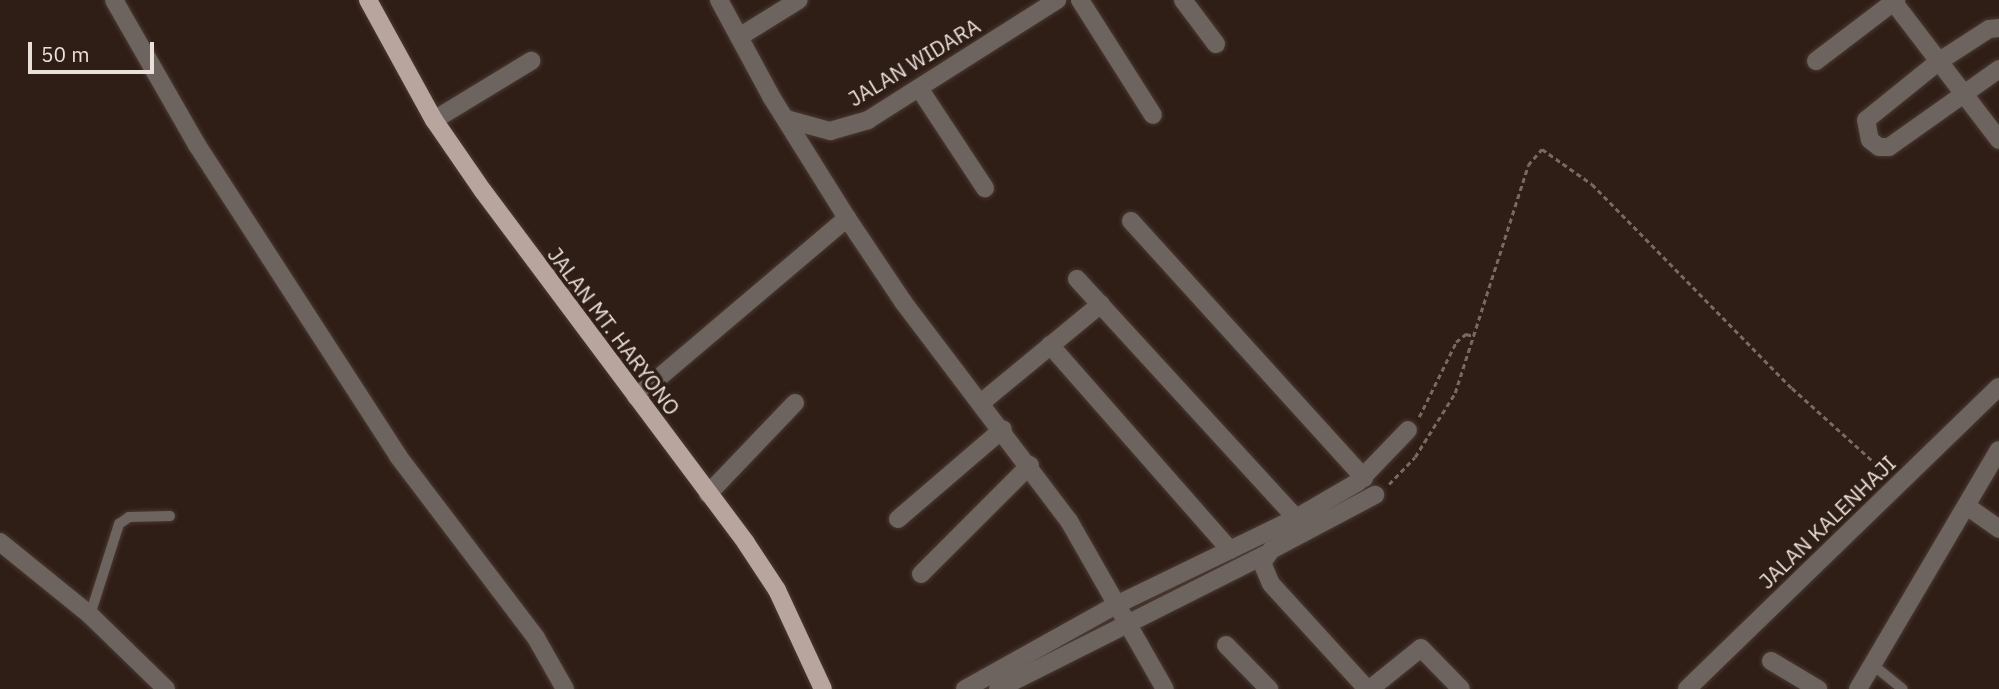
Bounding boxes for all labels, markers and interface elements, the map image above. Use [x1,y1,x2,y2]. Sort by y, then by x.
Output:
street label: JALAN WIDARA [843,13,985,111]
scale bar [32,28,158,72]
text: 50 m [41,40,90,68]
street label: JALAN MT. HARYONO [543,242,685,420]
street label: JALAN KALENHAJI [1753,450,1901,594]

